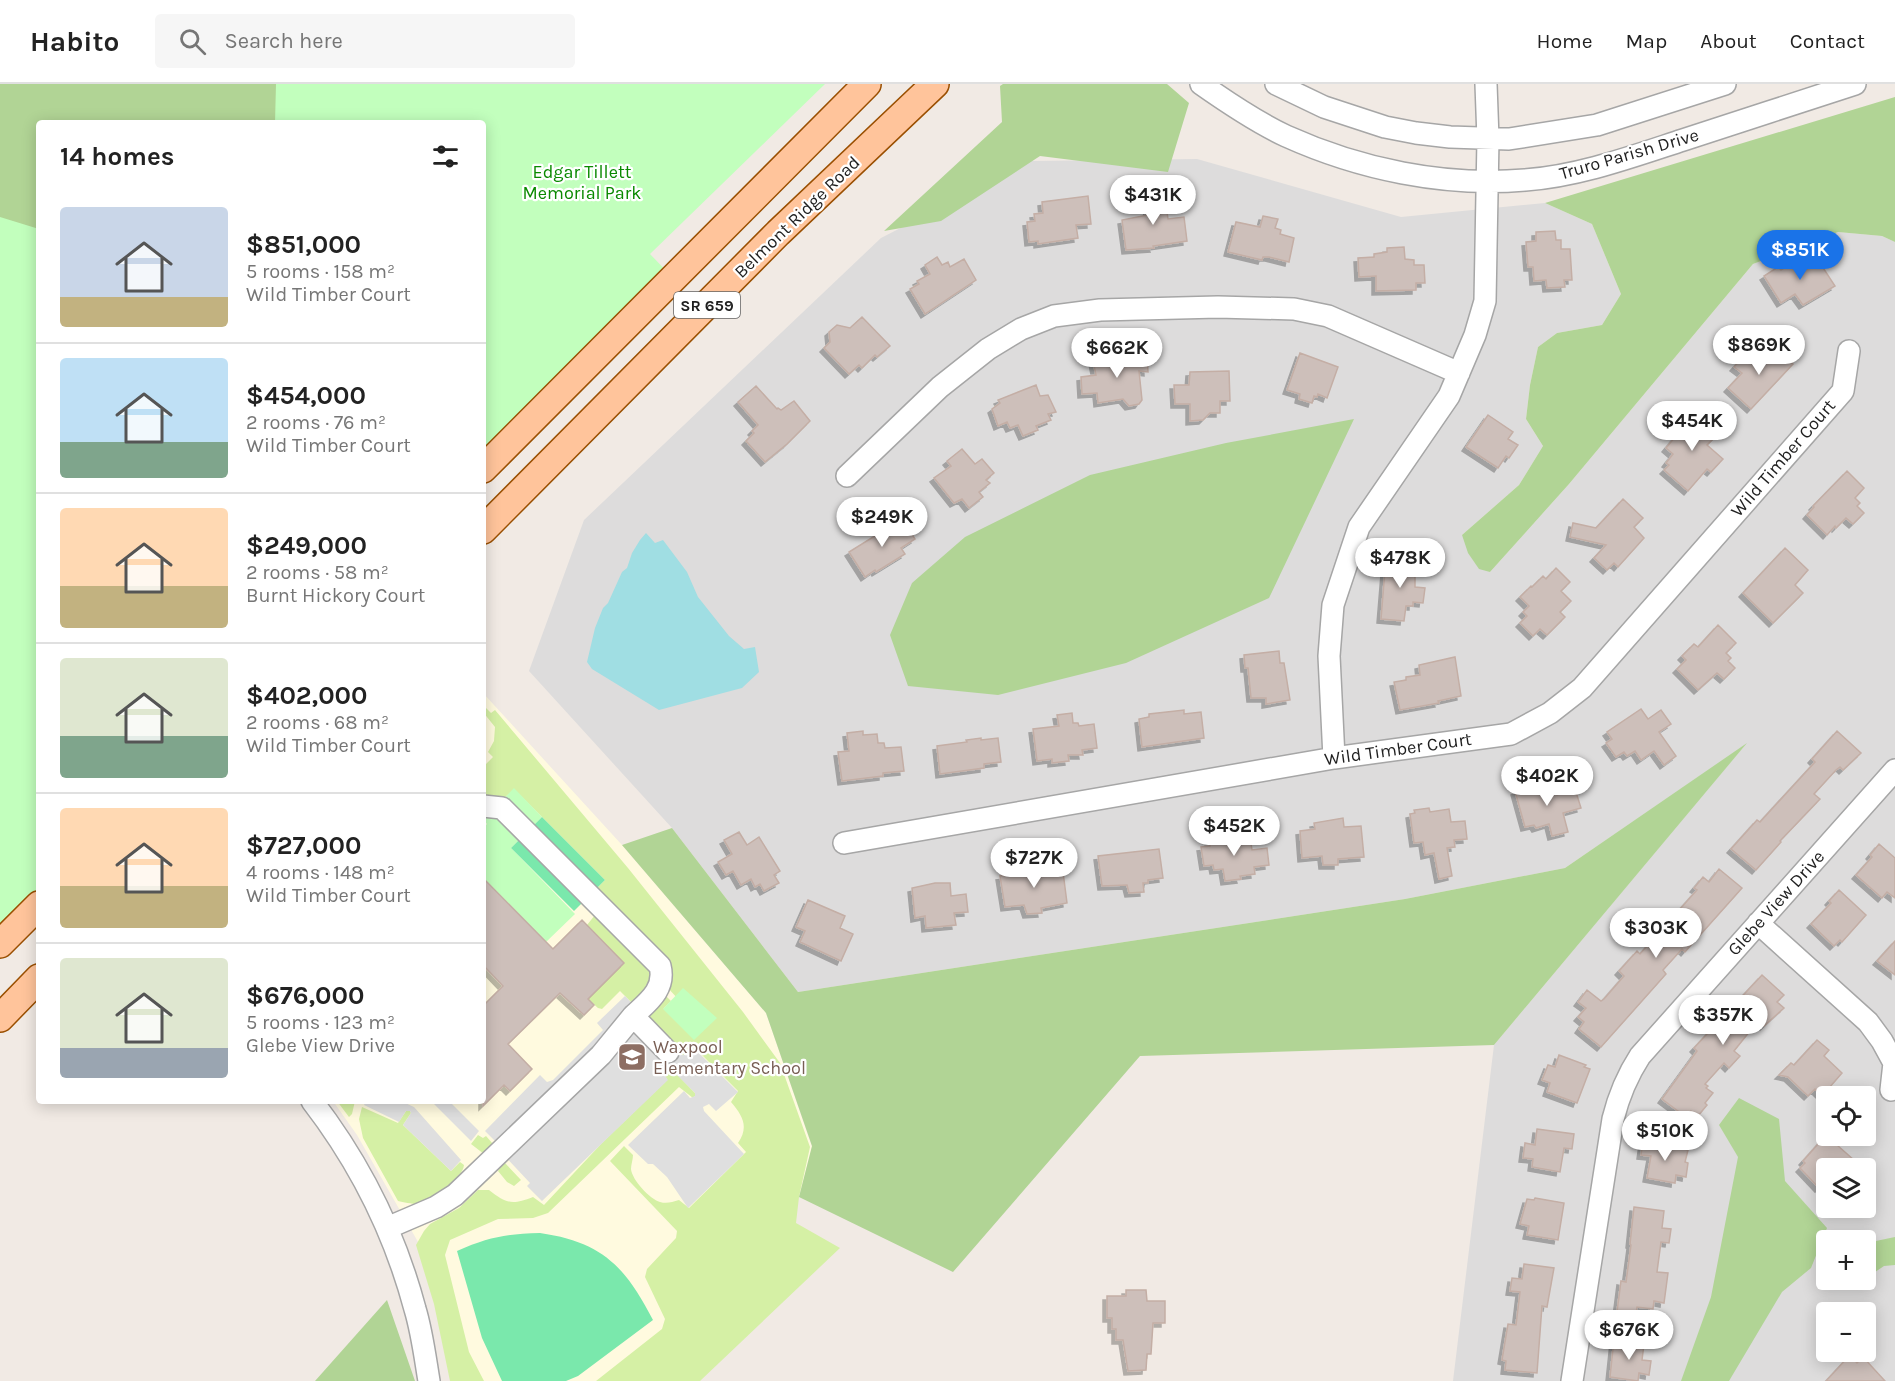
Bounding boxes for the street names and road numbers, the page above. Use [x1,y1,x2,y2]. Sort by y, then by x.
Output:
street label: Truro Parish Drive [1557,124,1701,184]
street label: Belmont Ridge Road [730,151,864,283]
road number: SR 659 [674,292,740,318]
street label: Wild Timber Court [1726,395,1840,521]
street label: Wild Timber Court [1323,728,1473,770]
street label: Glebe View Drive [1723,846,1829,960]

